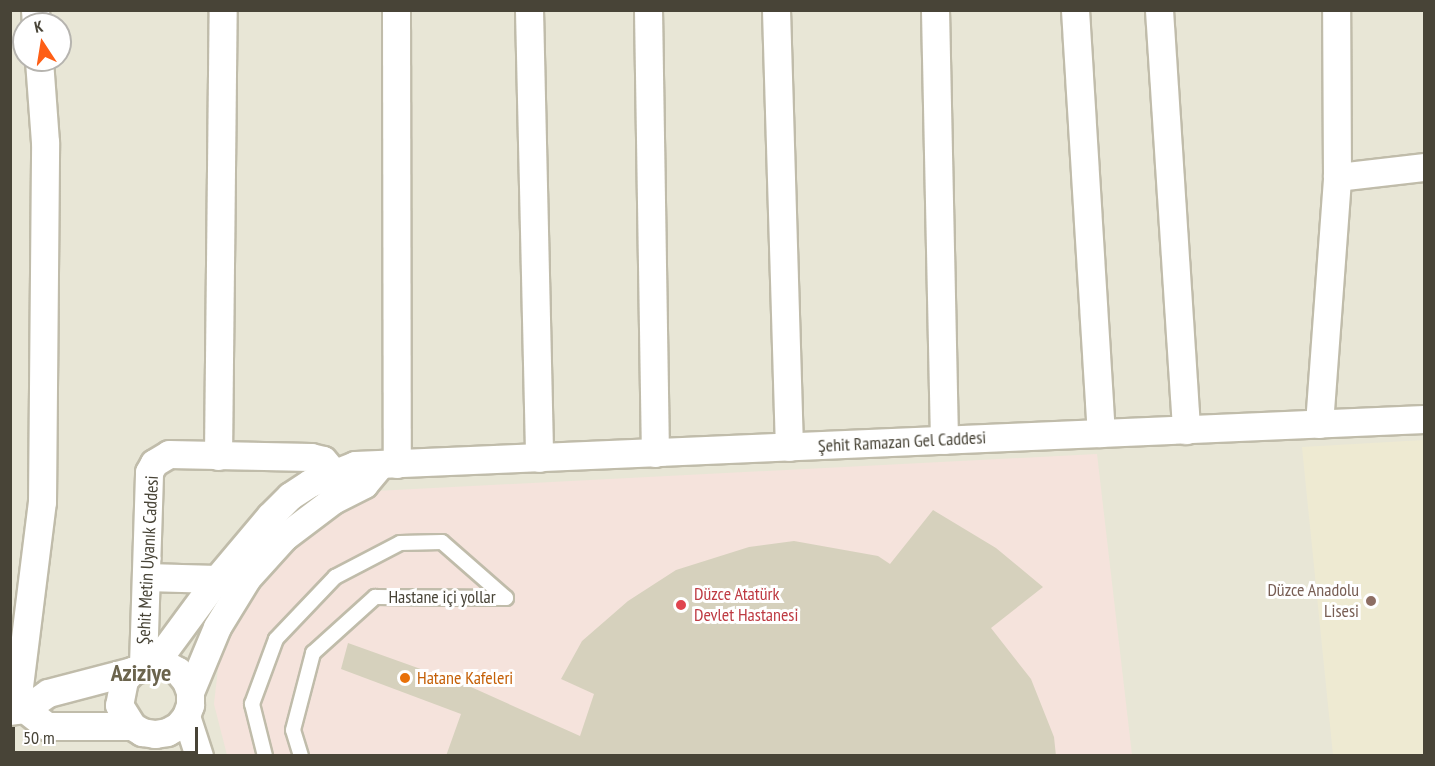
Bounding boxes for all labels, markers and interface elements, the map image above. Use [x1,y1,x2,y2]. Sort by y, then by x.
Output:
north arrow [12,12,72,72]
text: K [33,16,45,37]
street label: Şehit Ramazan Gel Caddesi [817,427,987,457]
street label: Şehit Metin Uyanık Caddesi [133,475,163,645]
place label: Düzce Anadolu Lisesi [1267,580,1359,622]
place label: Düzce Atatürk Devlet Hastanesi [694,584,798,626]
street label: Hastane içi yollar [388,586,496,608]
marker: Düzce Anadolu Lisesi [1364,594,1378,608]
marker: Düzce Atatürk Devlet Hastanesi [672,596,690,614]
district label: Aziziye [111,659,171,687]
place label: Hatane Kafeleri [417,667,513,689]
marker: Hatane Kafeleri [398,671,412,685]
scale bar [15,715,201,753]
text: 50 m [23,726,55,749]

